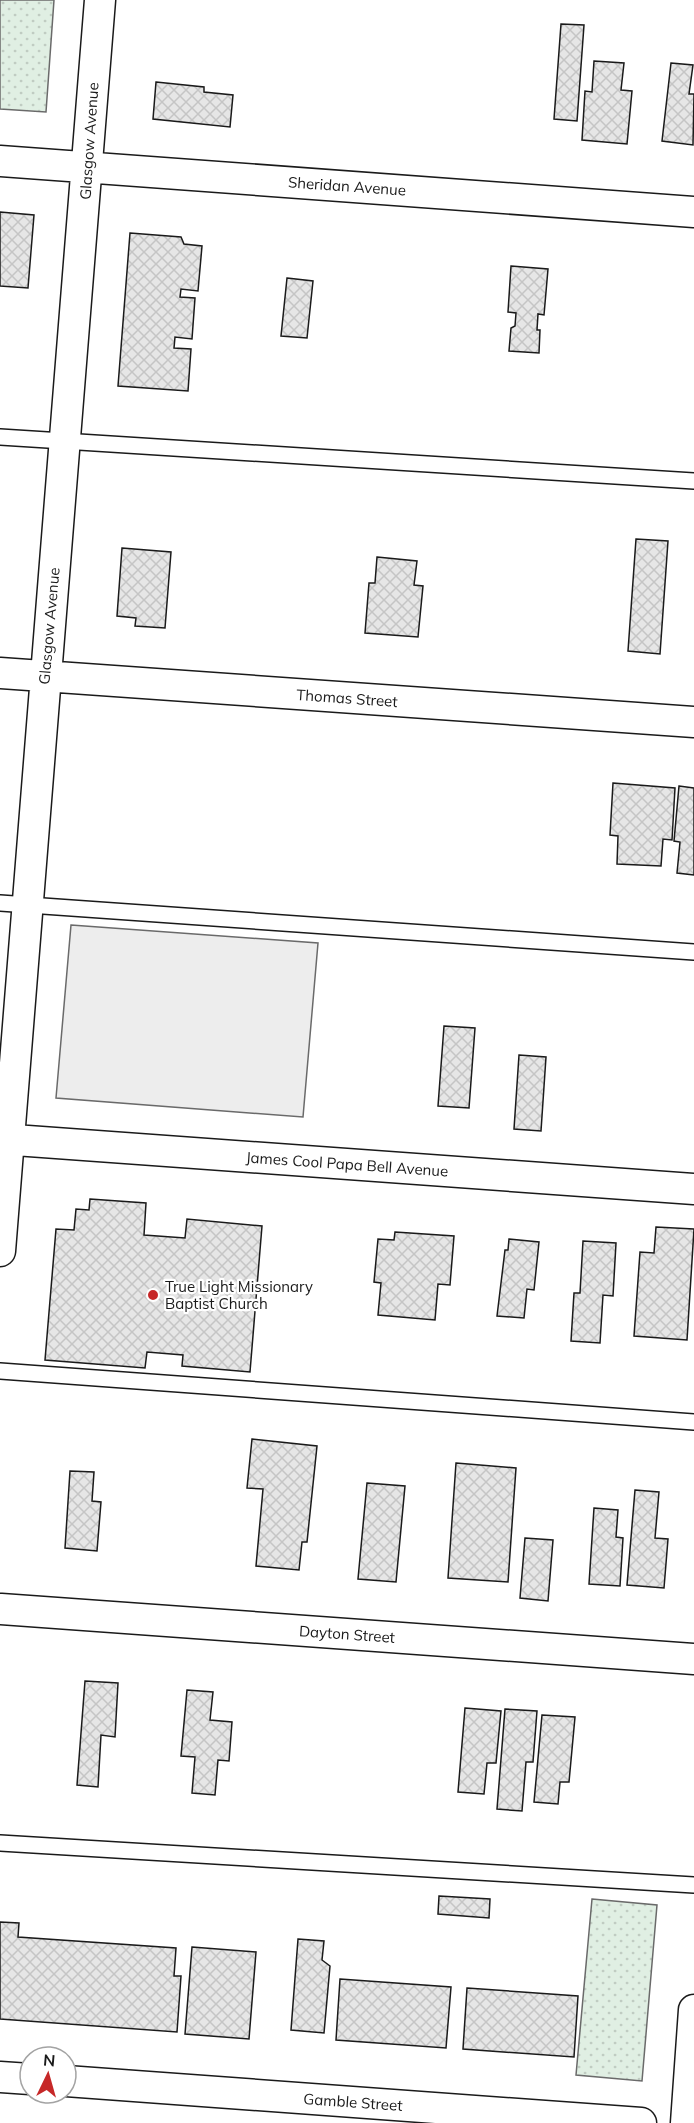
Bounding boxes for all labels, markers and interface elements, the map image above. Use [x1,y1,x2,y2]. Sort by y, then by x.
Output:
street label: Glasgow Avenue [75,82,103,200]
street label: Sheridan Avenue [287,172,407,200]
street label: Glasgow Avenue [34,567,64,685]
street label: Thomas Street [296,685,398,711]
street label: James Cool Papa Bell Avenue [245,1147,449,1181]
place label: True Light Missionary Baptist Church [165,1277,313,1313]
marker: True Light Missionary Baptist Church [146,1288,160,1302]
street label: Dayton Street [298,1621,396,1647]
north arrow [18,2045,78,2105]
text: N [42,2050,56,2071]
street label: Gamble Street [303,2089,403,2115]

